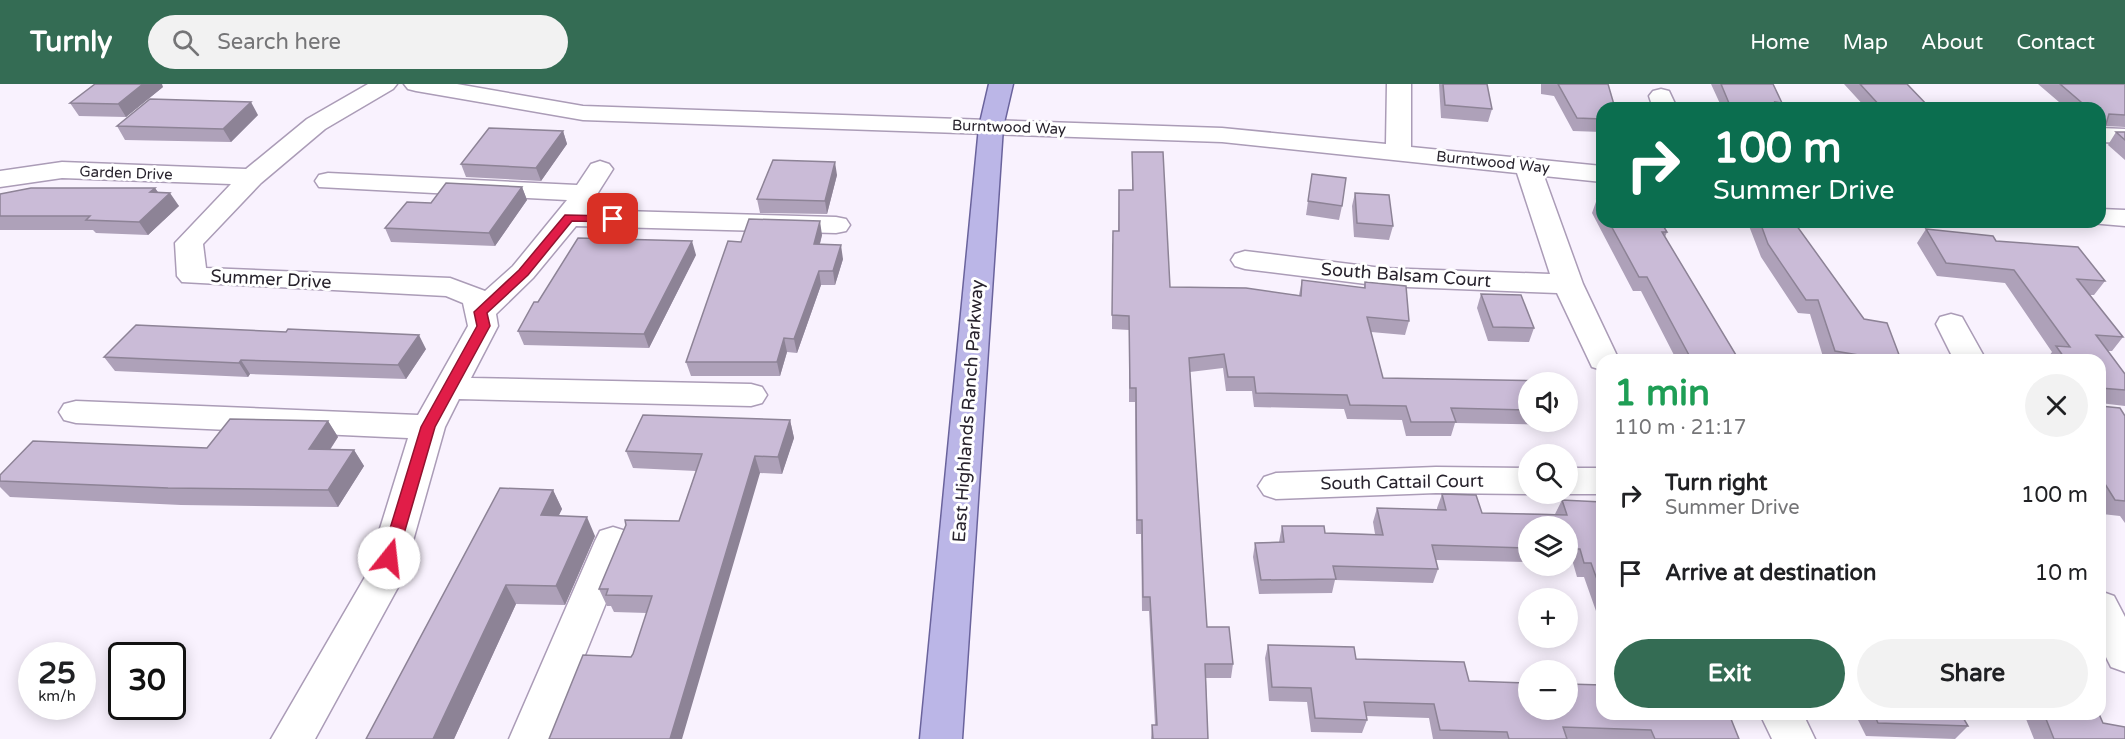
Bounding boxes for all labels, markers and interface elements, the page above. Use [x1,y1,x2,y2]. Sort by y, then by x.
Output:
search box [148,15,568,69]
text: Turnly [30,25,112,59]
icon: search [169,26,202,59]
text: Search here [217,29,341,55]
text: Home [1750,30,1810,55]
text: Map [1843,30,1888,55]
text: About [1921,30,1983,55]
text: Contact [2016,30,2095,55]
street label: Burntwood Way [952,116,1066,138]
text: 100 m [1713,123,1842,174]
icon: right [1614,126,1692,204]
street label: Burntwood Way [1435,147,1551,177]
street label: Garden Drive [79,162,173,184]
text: Summer Drive [1713,174,1895,207]
pin [587,193,638,244]
icon: arrive [596,202,629,235]
street label: South Balsam Court [1320,258,1492,292]
street label: Summer Drive [210,265,332,293]
street label: East Highlands Ranch Parkway [948,279,988,543]
map controls [1518,372,1578,720]
button: sound [1518,372,1578,432]
text: 1 min [1614,372,1710,415]
button: close [2025,374,2088,437]
text: 110 m · 21:17 [1614,416,1746,440]
button: search [1518,444,1578,504]
street label: South Cattail Court [1320,470,1484,494]
text: Turn right [1665,470,1767,496]
icon: right [1614,479,1647,512]
text: 100 m [2021,482,2088,508]
text: Summer Drive [1665,496,1799,520]
button: layers [1518,516,1578,576]
position arrow [357,526,421,590]
icon: arrive [1614,557,1647,590]
text: Arrive at destination [1665,560,1876,586]
text: 10 m [2034,560,2088,586]
button: + [1518,588,1578,648]
button: Exit [1614,639,1845,708]
button: Share [1857,639,2088,708]
speed limit sign: 30 [108,642,186,720]
text: 25 [38,655,76,692]
button: − [1518,660,1578,720]
text: km/h [38,687,76,705]

